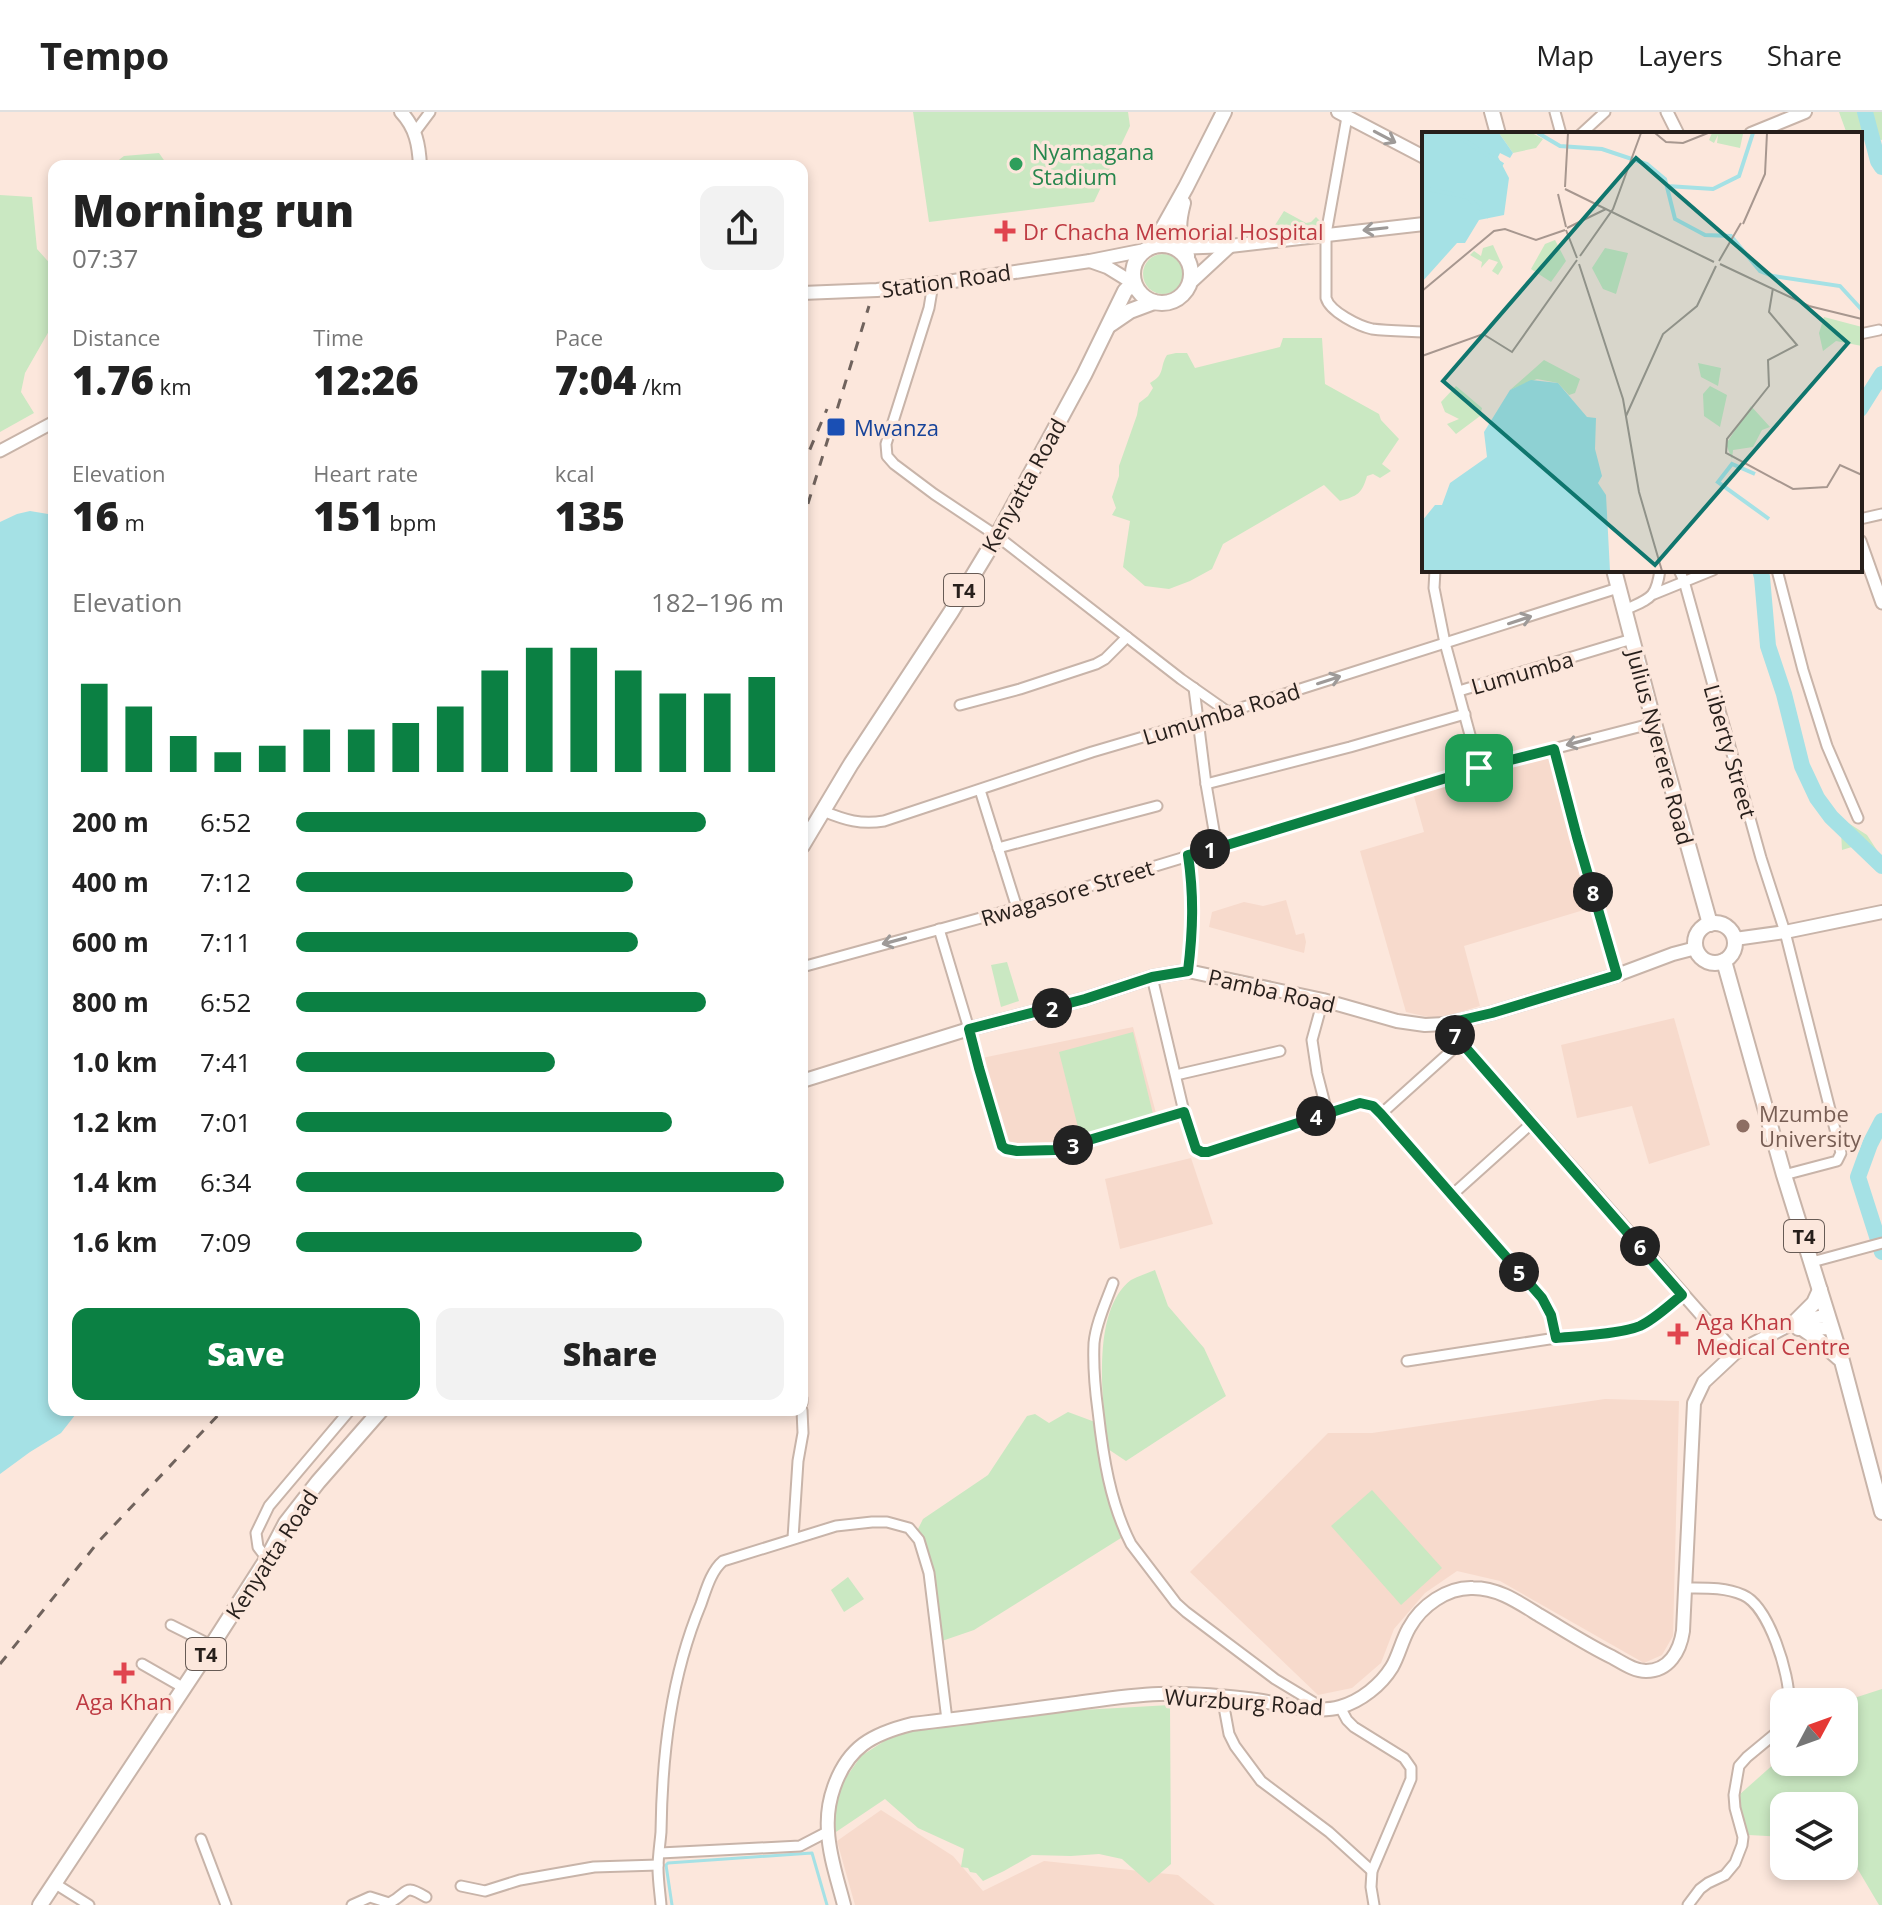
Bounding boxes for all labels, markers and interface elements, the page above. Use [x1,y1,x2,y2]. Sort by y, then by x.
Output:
text: Tempo [40,29,169,81]
text: Map [1536,36,1594,74]
text: Layers [1638,36,1723,74]
text: Share [1767,36,1842,74]
one-way arrow [1373,129,1397,145]
inset map [1422,132,1862,572]
place label: Nyamagana Stadium [1032,136,1154,191]
marker: Nyamagana Stadium [1007,155,1025,173]
text: Morning run [72,180,354,240]
button: share [700,186,784,270]
place label: Dr Chacha Memorial Hospital [1023,216,1324,246]
marker: Dr Chacha Memorial Hospital [994,220,1016,242]
one-way arrow [1362,222,1389,237]
text: 07:37 [72,240,138,276]
street label: Station Road [879,256,1013,304]
text: Distance [72,322,160,352]
text: Time [313,322,364,352]
text: Pace [555,322,603,352]
text: 1.76 [72,352,154,407]
text: 12:26 [313,352,419,407]
text: 7:04 [555,352,637,407]
text: km [154,371,192,401]
text: /km [637,371,682,401]
place label: Mwanza [854,412,939,442]
street label: Kenyatta Road [974,413,1072,557]
marker: Mwanza [825,416,847,438]
text: Elevation [72,458,165,488]
text: Heart rate [313,458,418,488]
text: kcal [555,458,595,488]
text: 16 [72,488,119,543]
text: 151 [313,488,384,543]
text: 135 [555,488,625,543]
text: m [119,507,145,537]
text: bpm [384,507,437,537]
road number: T4 [944,574,984,606]
text: Elevation [72,584,182,620]
text: 182–196 m [651,584,784,620]
one-way arrow [1507,611,1532,626]
street label: Lumumba [1467,643,1577,701]
street label: Julius Nyerere Road [1620,644,1702,848]
one-way arrow [1316,672,1341,686]
street label: Lumumba Road [1139,675,1303,751]
street label: Liberty Street [1698,681,1764,822]
pin [1445,734,1513,802]
one-way arrow [1566,736,1592,751]
icon: arrive [1457,746,1501,790]
text: 200 m [72,804,149,840]
text: 6:52 [200,804,251,840]
pin: 1 [1190,829,1230,869]
text: 1 [1204,834,1216,864]
street label: Rwagasore Street [977,851,1157,933]
text: 400 m [72,864,149,900]
text: 7:12 [200,864,251,900]
pin: 8 [1573,872,1613,912]
text: 8 [1587,877,1599,907]
text: 600 m [72,924,149,960]
text: 7:11 [200,924,251,960]
one-way arrow [882,935,908,950]
street label: Pamba Road [1205,961,1339,1019]
text: 800 m [72,984,149,1020]
text: 6:52 [200,984,251,1020]
pin: 2 [1032,988,1072,1028]
text: 2 [1046,993,1058,1023]
pin: 7 [1435,1015,1475,1055]
text: 7 [1449,1020,1461,1050]
text: 1.0 km [72,1044,158,1080]
text: 7:41 [200,1044,251,1080]
pin: 4 [1296,1096,1336,1136]
place label: Mzumbe University [1759,1098,1862,1153]
text: 4 [1310,1101,1322,1131]
text: 1.2 km [72,1104,158,1140]
text: 7:01 [200,1104,251,1140]
marker: Mzumbe University [1734,1117,1752,1135]
pin: 3 [1053,1125,1093,1165]
text: 3 [1067,1130,1079,1160]
text: 1.4 km [72,1164,158,1200]
text: 6:34 [200,1164,251,1200]
road number: T4 [1784,1220,1824,1252]
text: 1.6 km [72,1224,158,1260]
text: 7:09 [200,1224,251,1260]
pin: 6 [1620,1226,1660,1266]
text: 6 [1634,1231,1646,1261]
pin: 5 [1499,1252,1539,1292]
text: 5 [1513,1257,1525,1287]
place label: Aga Khan Medical Centre [1696,1306,1850,1361]
button: Save [72,1308,420,1400]
button: Share [436,1308,784,1400]
marker: Aga Khan Medical Centre [1667,1323,1689,1345]
street label: Kenyatta Road [218,1483,324,1625]
road number: T4 [186,1638,226,1670]
marker: Aga Khan [113,1662,135,1684]
street label: Wurzburg Road [1164,1680,1324,1722]
place label: Aga Khan [76,1686,172,1716]
north arrow [1770,1688,1858,1776]
map controls [1770,1688,1858,1880]
button: layers [1770,1792,1858,1880]

